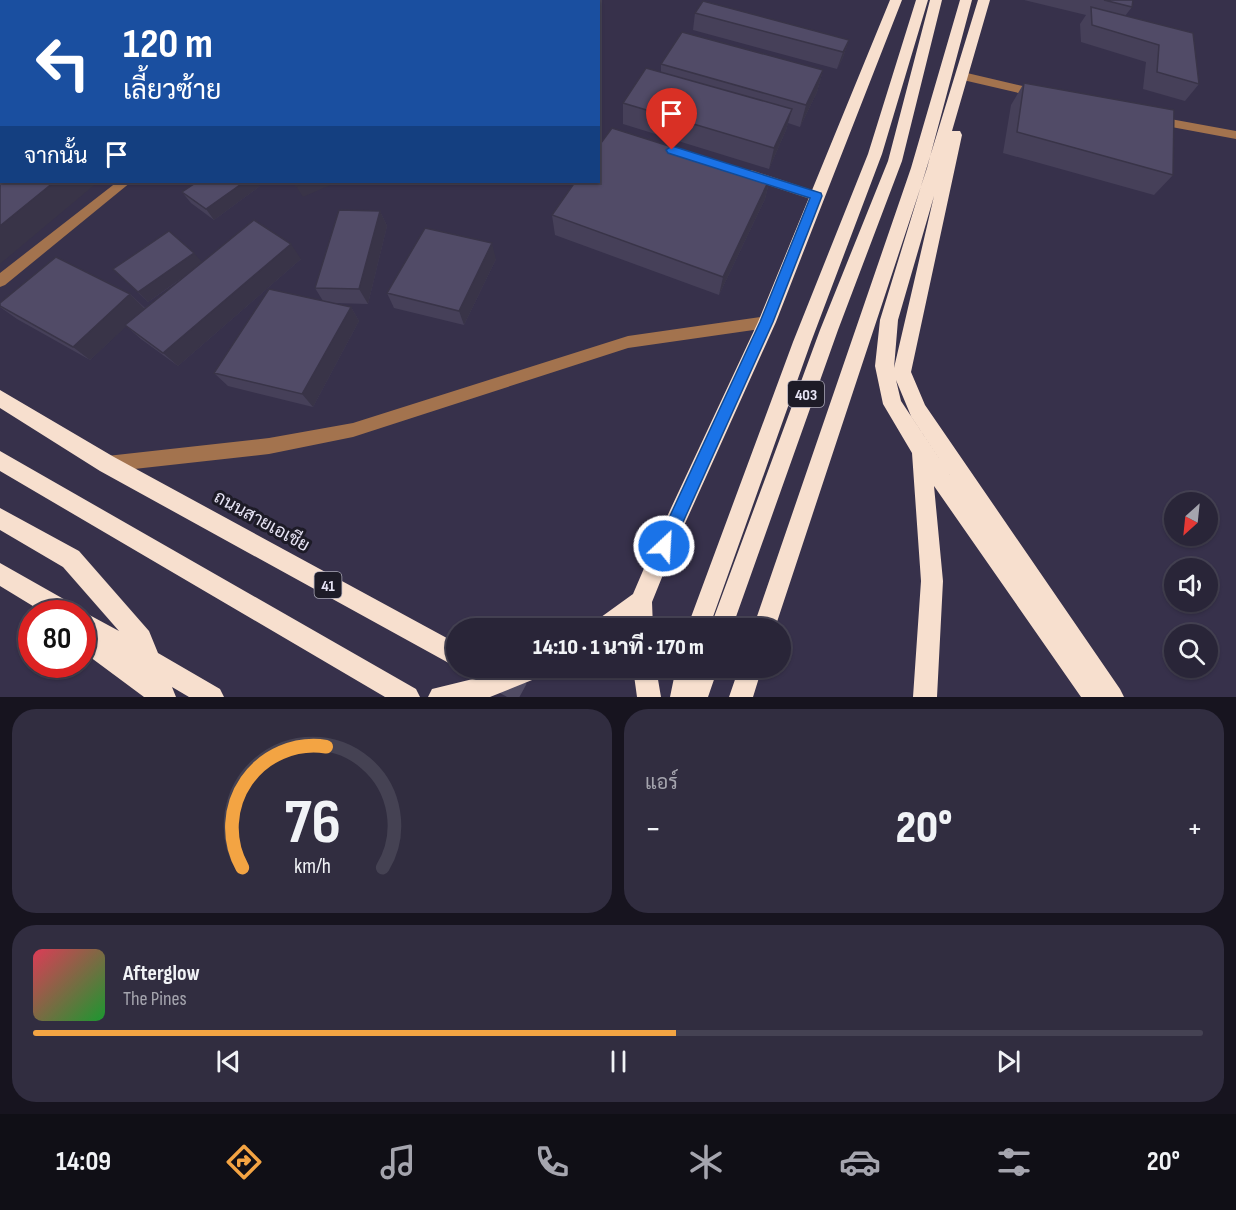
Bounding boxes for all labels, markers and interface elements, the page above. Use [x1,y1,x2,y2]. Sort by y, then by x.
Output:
text: 120 m [123,19,213,70]
icon: left [24,24,102,102]
text: เลี้ยวซ้าย [123,75,221,107]
pin [646,88,697,150]
icon: arrive [655,97,688,130]
icon: arrive [100,138,133,171]
text: จากนั้น [24,143,88,170]
road number: 403 [788,381,824,407]
street label: ถนนสายเอเชีย [210,484,315,556]
north arrow [1164,492,1218,546]
map controls [1164,492,1218,678]
position arrow [632,514,696,578]
button: sound [1164,558,1218,612]
road number: 41 [314,572,342,598]
speed limit sign: 80 [18,600,96,678]
button: search [1164,624,1218,678]
text: 14:10 · 1 นาที · 170 m [533,634,704,661]
text: แอร์ [645,771,678,795]
text: 76 [284,786,340,861]
text: 20° [896,801,952,856]
text: − [645,809,661,849]
text: + [1187,809,1203,849]
text: km/h [293,854,331,879]
text: Afterglow [123,960,200,987]
text: The Pines [123,987,187,1011]
icon: previous [212,1045,245,1078]
icon: pause [602,1045,635,1078]
icon: next [992,1045,1025,1078]
icon: directions [223,1141,265,1183]
icon: music [377,1141,419,1183]
icon: phone [531,1141,573,1183]
icon: climate [685,1141,727,1183]
icon: car [839,1141,881,1183]
icon: filters [993,1141,1035,1183]
text: 14:09 [56,1146,111,1178]
text: 20° [1147,1146,1180,1178]

